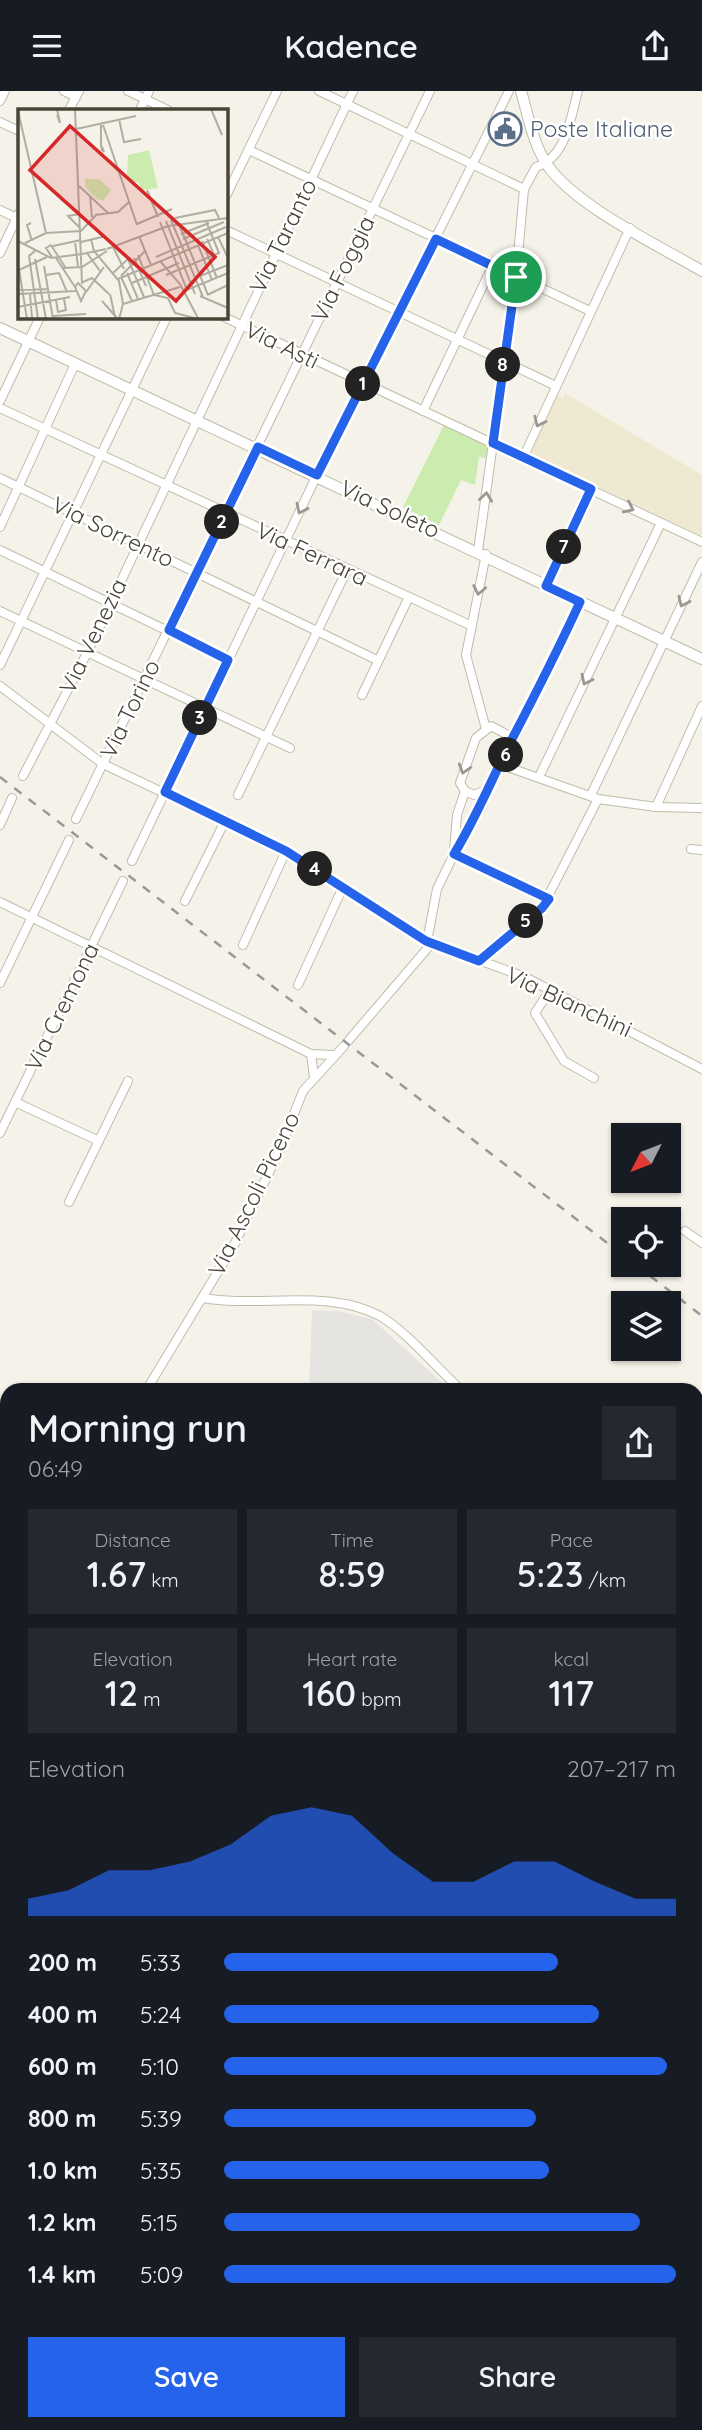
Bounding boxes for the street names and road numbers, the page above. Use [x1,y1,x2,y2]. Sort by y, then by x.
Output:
street label: Via Taranto [242,174,323,298]
street label: Via Foggia [304,211,381,327]
street label: Via Asti [240,314,324,375]
street label: Via Soleto [336,473,445,544]
street label: Via Sorrento [47,490,179,574]
street label: Via Ferrara [252,515,373,592]
street label: Via Venezia [52,574,133,698]
street label: Via Torino [93,655,166,763]
street label: Via Cremona [18,938,105,1076]
street label: Via Bianchini [502,960,637,1043]
street label: Via Ascoli Piceno [201,1107,306,1281]

